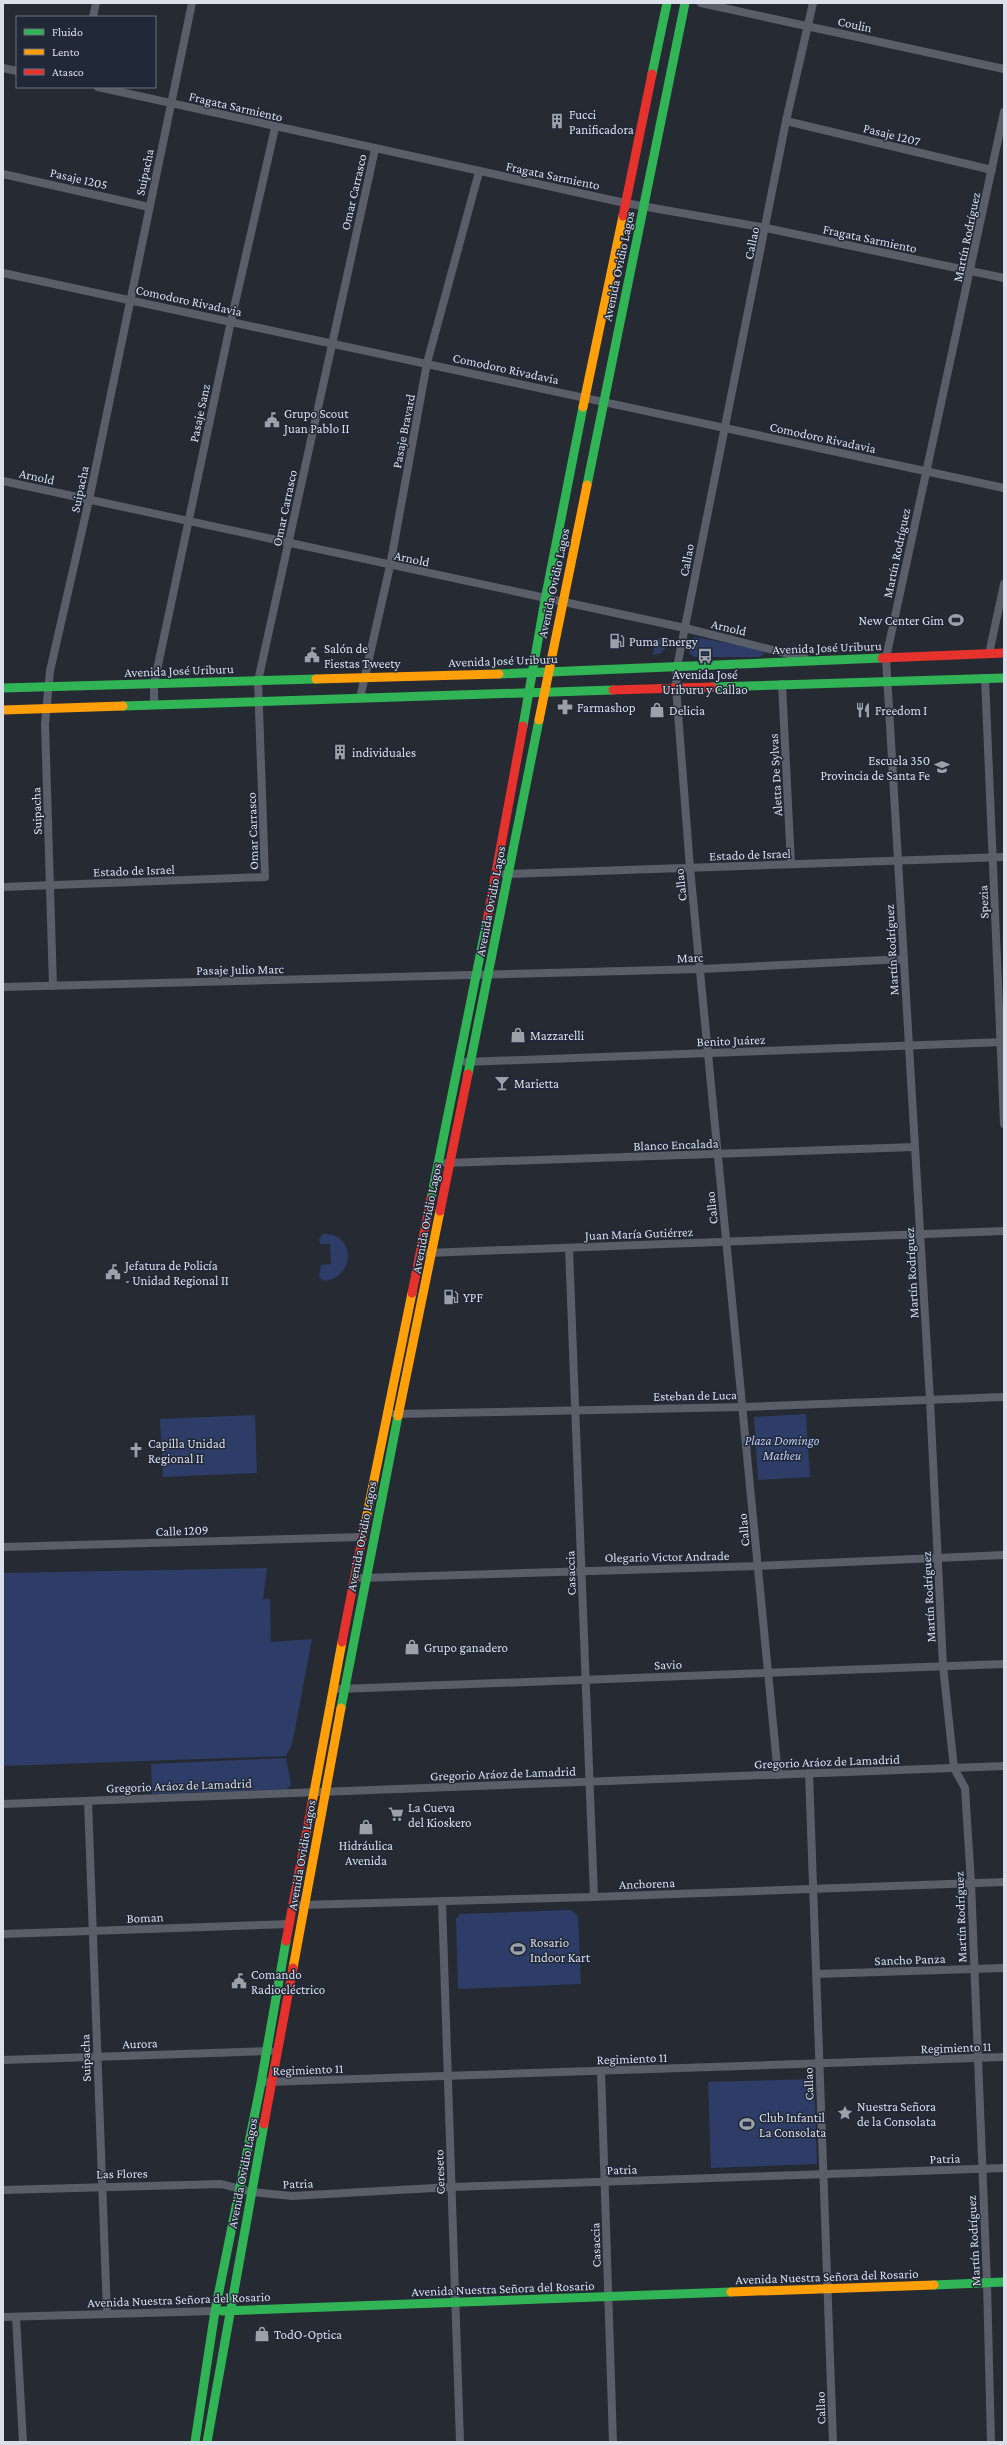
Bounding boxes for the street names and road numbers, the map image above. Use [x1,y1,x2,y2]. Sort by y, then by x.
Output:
street label: Coulin [836,14,873,35]
street label: Fragata Sarmiento [188,88,284,125]
street label: Pasaje 1207 [862,120,922,150]
street label: Suipacha [132,147,157,197]
street label: Omar Carrasco [337,153,370,232]
street label: Fragata Sarmiento [505,158,601,193]
street label: Pasaje 1205 [48,165,109,193]
street label: Martín Rodríguez [950,190,983,283]
street label: Avenida Ovidio Lagos [600,210,637,322]
street label: Fragata Sarmiento [822,221,918,256]
street label: Callao [741,225,762,261]
street label: Comodoro Rivadavia [134,282,243,319]
street label: Comodoro Rivadavia [451,350,560,387]
street label: Pasaje Sanz [186,382,214,444]
street label: Pasaje Bravard [389,393,419,470]
street label: Comodoro Rivadavia [768,419,877,456]
street label: Suipacha [67,464,92,514]
street label: Arnold [18,465,56,488]
street label: Omar Carrasco [269,469,300,548]
street label: Martín Rodríguez [880,506,913,599]
street label: Avenida Ovidio Lagos [535,527,572,639]
street label: Callao [676,543,697,578]
street label: Arnold [393,547,431,570]
street label: Arnold [710,616,748,639]
street label: Avenida José Uriburu [772,638,882,657]
street label: Avenida José Uriburu [448,651,558,670]
street label: Avenida José Uriburu [124,661,234,680]
street label: Aletta De Sylvas [766,733,785,817]
street label: Suipacha [28,787,45,835]
street label: Omar Carrasco [244,792,261,870]
street label: Avenida Ovidio Lagos [472,845,509,957]
street label: Estado de Israel [709,846,792,863]
street label: Estado de Israel [93,862,176,879]
street label: Callao [671,868,690,902]
street label: Spezia [975,885,992,919]
street label: Martín Rodríguez [882,904,901,996]
street label: Marc [676,950,704,965]
street label: Pasaje Julio Marc [196,961,285,979]
street label: Benito Juárez [696,1032,766,1049]
street label: Blanco Encalada [633,1136,719,1153]
street label: Avenida Ovidio Lagos [408,1162,445,1274]
street label: Callao [702,1191,721,1225]
street label: Juan María Gutiérrez [584,1224,694,1243]
street label: Martín Rodríguez [902,1227,921,1319]
street label: Esteban de Luca [653,1387,737,1404]
street label: Avenida Ovidio Lagos [343,1480,380,1592]
street label: Callao [735,1513,752,1547]
street label: Calle 1209 [155,1522,209,1539]
street label: Olegario Victor Andrade [604,1548,730,1565]
street label: Casaccia [562,1550,579,1596]
street label: Martín Rodríguez [919,1551,938,1643]
street label: Savio [654,1657,682,1672]
street label: Gregorio Aráoz de Lamadrid [754,1751,900,1772]
street label: Gregorio Aráoz de Lamadrid [430,1763,576,1784]
street label: Gregorio Aráoz de Lamadrid [106,1775,252,1796]
street label: Avenida Ovidio Lagos [284,1799,319,1911]
street label: Martín Rodríguez [951,1871,970,1963]
street label: Anchorena [619,1875,675,1892]
street label: Boman [126,1909,164,1926]
street label: Sancho Panza [874,1951,946,1968]
street label: Suipacha [77,2034,94,2082]
street label: Aurora [122,2035,158,2052]
street label: Regimiento 11 [920,2039,992,2056]
street label: Regimiento 11 [596,2050,668,2067]
street label: Regimiento 11 [272,2061,344,2078]
street label: Callao [800,2067,817,2101]
street label: Avenida Ovidio Lagos [224,2117,261,2229]
street label: Cereseto [431,2149,448,2195]
street label: Patria [929,2150,961,2167]
street label: Patria [606,2161,638,2178]
street label: Las Flores [96,2166,148,2181]
street label: Patria [282,2175,314,2192]
street label: Martín Rodríguez [964,2195,983,2287]
street label: Casaccia [587,2222,604,2268]
street label: Avenida Nuestra Señora del Rosario [735,2266,919,2287]
street label: Avenida Nuestra Señora del Rosario [411,2278,595,2299]
street label: Avenida Nuestra Señora del Rosario [87,2289,271,2310]
street label: Callao [812,2391,829,2425]

